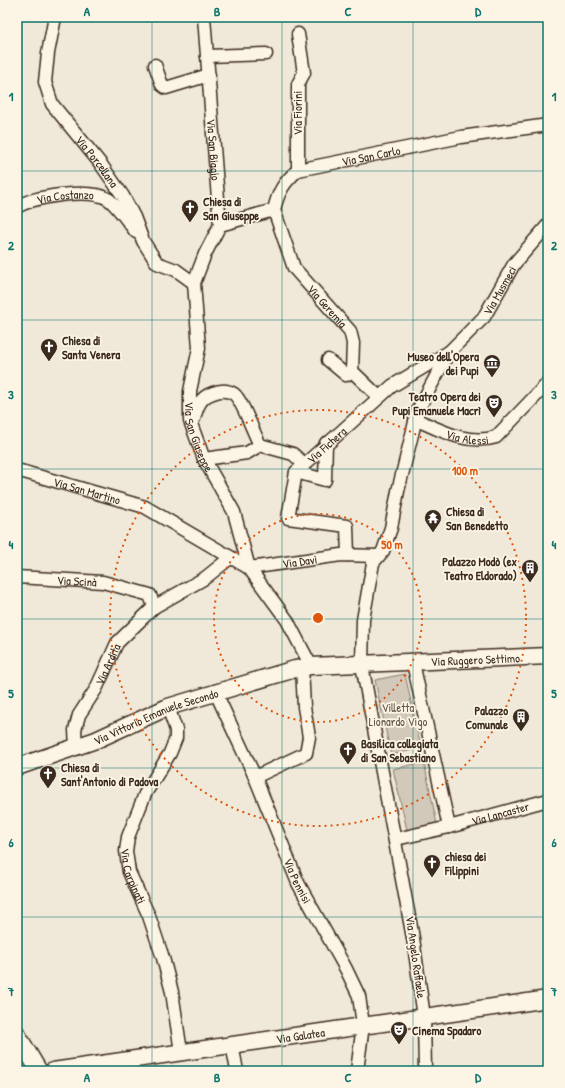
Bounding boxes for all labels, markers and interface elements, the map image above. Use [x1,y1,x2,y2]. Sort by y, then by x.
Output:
text: A [84,2,91,20]
text: B [214,2,221,20]
text: C [344,2,352,20]
text: D [475,2,482,20]
text: 1 [9,87,14,105]
text: 1 [552,87,557,105]
street label: Via Fiorini [289,91,306,135]
street label: Via San Biagio [203,118,225,181]
street label: Via Porcellana [72,131,123,191]
street label: Via San Carlo [340,141,402,169]
street label: Via Costanzo [35,185,95,208]
place label: Chiesa di San Giuseppe [203,193,259,225]
church icon: Chiesa di San Giuseppe [180,198,200,223]
text: 2 [8,236,15,254]
text: 2 [551,236,558,254]
street label: Via Musmeci [479,262,520,318]
street label: Via Geremia [304,281,352,331]
place label: Chiesa di Santa Venera [62,332,121,363]
church icon: Chiesa di Santa Venera [39,337,59,362]
place label: Museo dell'Opera dei Pupi [408,348,479,380]
museum icon: Museo dell'Opera dei Pupi [482,353,502,378]
text: 3 [8,385,14,403]
text: 3 [551,385,557,403]
place label: Teatro Opera dei Pupi Emanuele Macrì [392,388,481,420]
theatre icon: Teatro Opera dei Pupi Emanuele Macrì [484,393,504,418]
street label: Via San Giuseppe [181,402,218,475]
street label: Via Fichera [303,422,350,467]
street label: Via Alessi [444,425,490,448]
text: 100 m [452,462,478,479]
street label: Via San Martino [52,473,123,508]
place label: Chiesa di San Benedetto [446,503,508,534]
temple icon: Chiesa di San Benedetto [423,508,443,533]
text: 4 [9,535,14,553]
text: 4 [552,535,557,553]
text: 50 m [381,536,403,553]
street label: Via Davì [281,550,318,572]
place label: Palazzo Modò (ex Teatro Eldorado) [442,553,518,584]
building icon: Palazzo Modò (ex Teatro Eldorado) [520,558,540,583]
street label: Via Scinà [56,571,98,590]
centre of rings [311,611,325,625]
street label: Via Ardita [91,640,124,687]
street label: Via Ruggero Settimo [430,649,520,669]
text: 5 [8,684,14,702]
street label: Via Vittorio Emanuele Secondo [91,684,220,749]
text: 5 [551,684,557,702]
park label: Villetta Lionardo Vigo [369,699,427,730]
place label: Palazzo Comunale [466,702,508,733]
building icon: Palazzo Comunale [511,707,531,732]
place label: Basilica collegiata di San Sebastiano [361,735,438,766]
church icon: Basilica collegiata di San Sebastiano [338,740,358,765]
place label: Chiesa di Sant'Antonio di Padova [61,759,159,790]
church icon: Chiesa di Sant'Antonio di Padova [38,764,58,789]
street label: Via Lancaster [469,797,531,829]
text: 6 [8,833,14,851]
text: 6 [551,833,557,851]
street label: Via Carpinati [117,847,151,906]
place label: chiesa dei Filippini [444,848,487,880]
church icon: chiesa dei Filippini [422,853,442,878]
street label: Via Pennisi [280,855,316,906]
street label: Via Angelo Raffaele [402,915,430,999]
text: 7 [7,982,15,1000]
text: 7 [550,982,558,1000]
theatre icon: Cinema Spadaro [389,1020,409,1045]
place label: Cinema Spadaro [412,1022,481,1040]
street label: Via Galatea [275,1023,326,1047]
text: A [84,1068,91,1086]
text: B [214,1068,221,1086]
text: C [344,1068,352,1086]
text: D [475,1068,482,1086]

